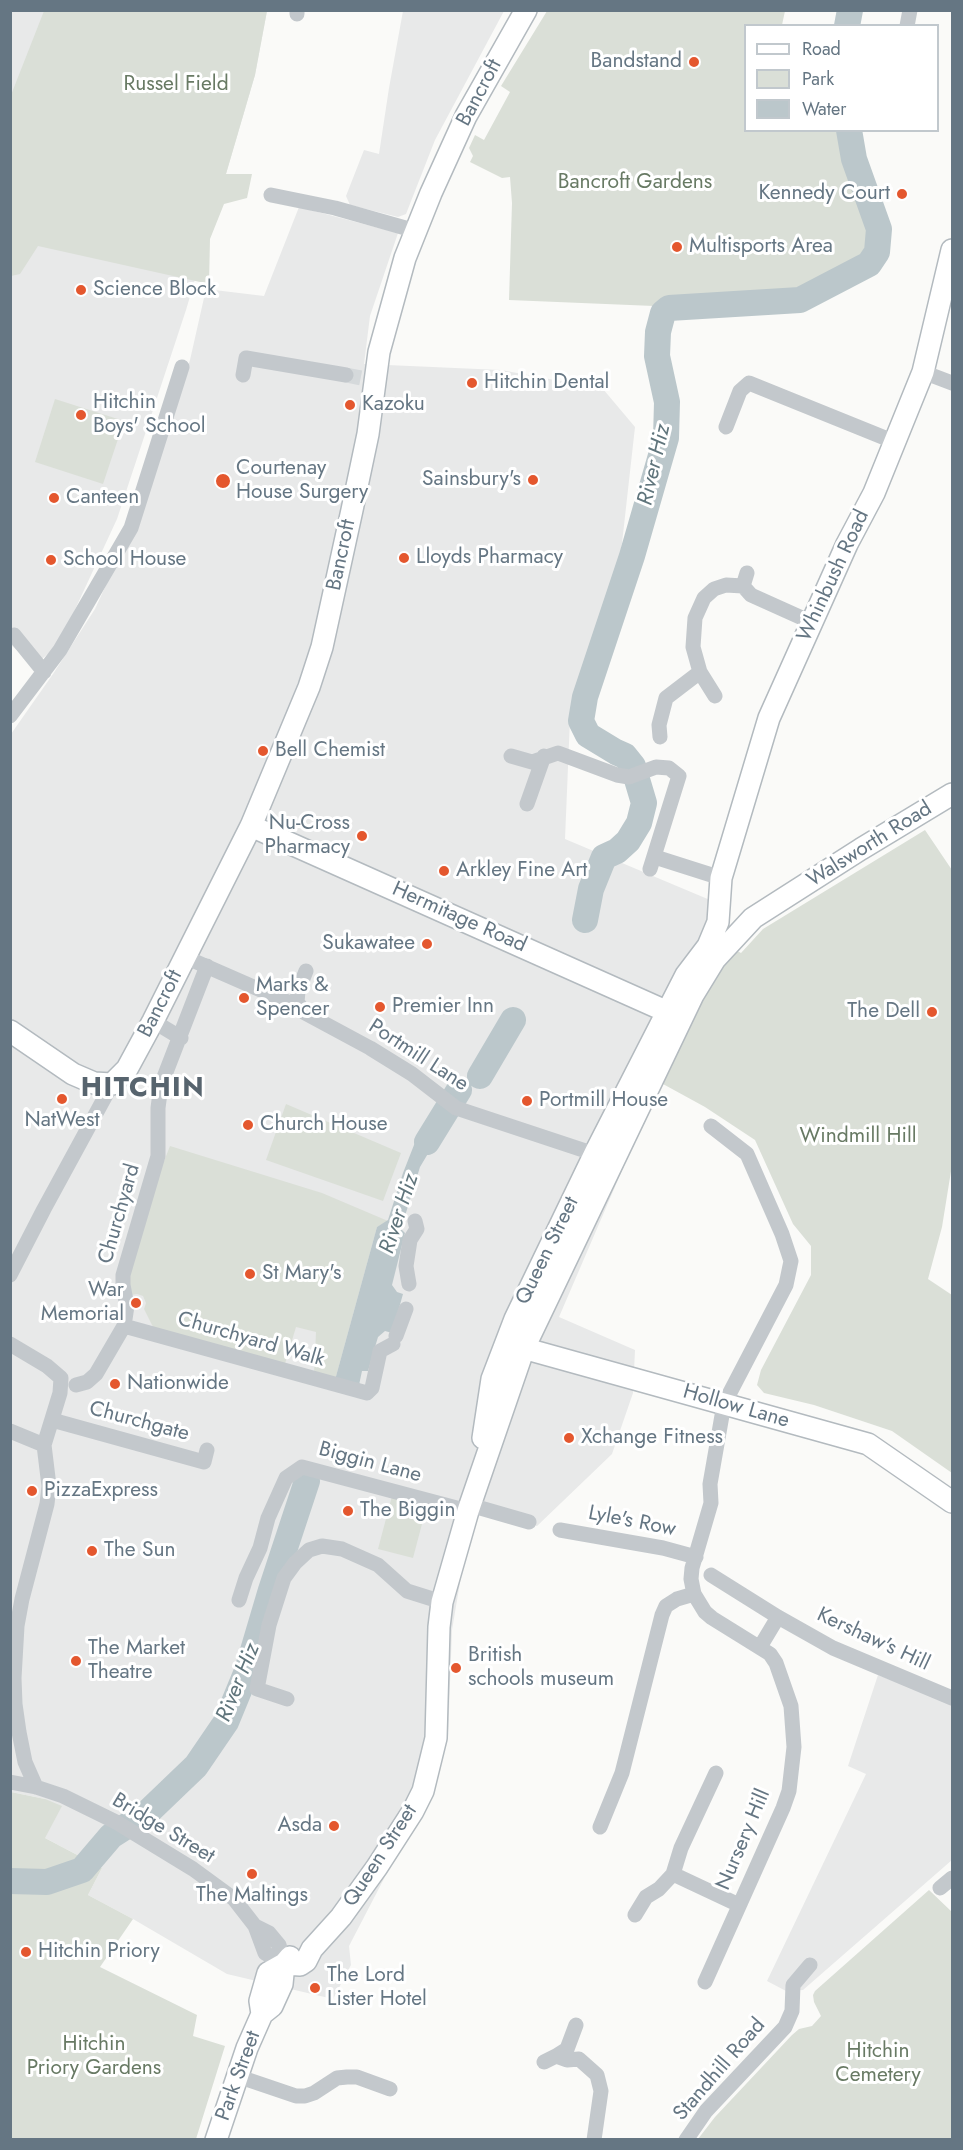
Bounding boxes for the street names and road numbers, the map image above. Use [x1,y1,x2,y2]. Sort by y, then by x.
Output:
street label: Bancroft [452,55,508,131]
street label: Whinbush Road [792,506,876,646]
street label: Bancroft [322,517,362,593]
street label: Walsworth Road [803,797,937,893]
street label: Hermitage Road [388,877,530,959]
street label: Bancroft [133,966,189,1042]
street label: Portmill Lane [363,1014,473,1098]
street label: Churchyard [94,1161,146,1267]
street label: Queen Street [511,1193,585,1309]
street label: Churchyard Walk [174,1307,328,1373]
street label: Hollow Lane [680,1380,792,1434]
street label: Churchgate [86,1397,192,1447]
street label: Biggin Lane [316,1437,424,1489]
street label: Lyle's Row [586,1501,678,1543]
street label: Kershaw's Hill [812,1603,934,1677]
street label: Nursery Hill [711,1786,777,1894]
street label: Bridge Street [107,1788,219,1870]
street label: Queen Street [339,1800,423,1912]
street label: Standhill Road [669,2014,771,2126]
street label: Park Street [211,2028,267,2124]

